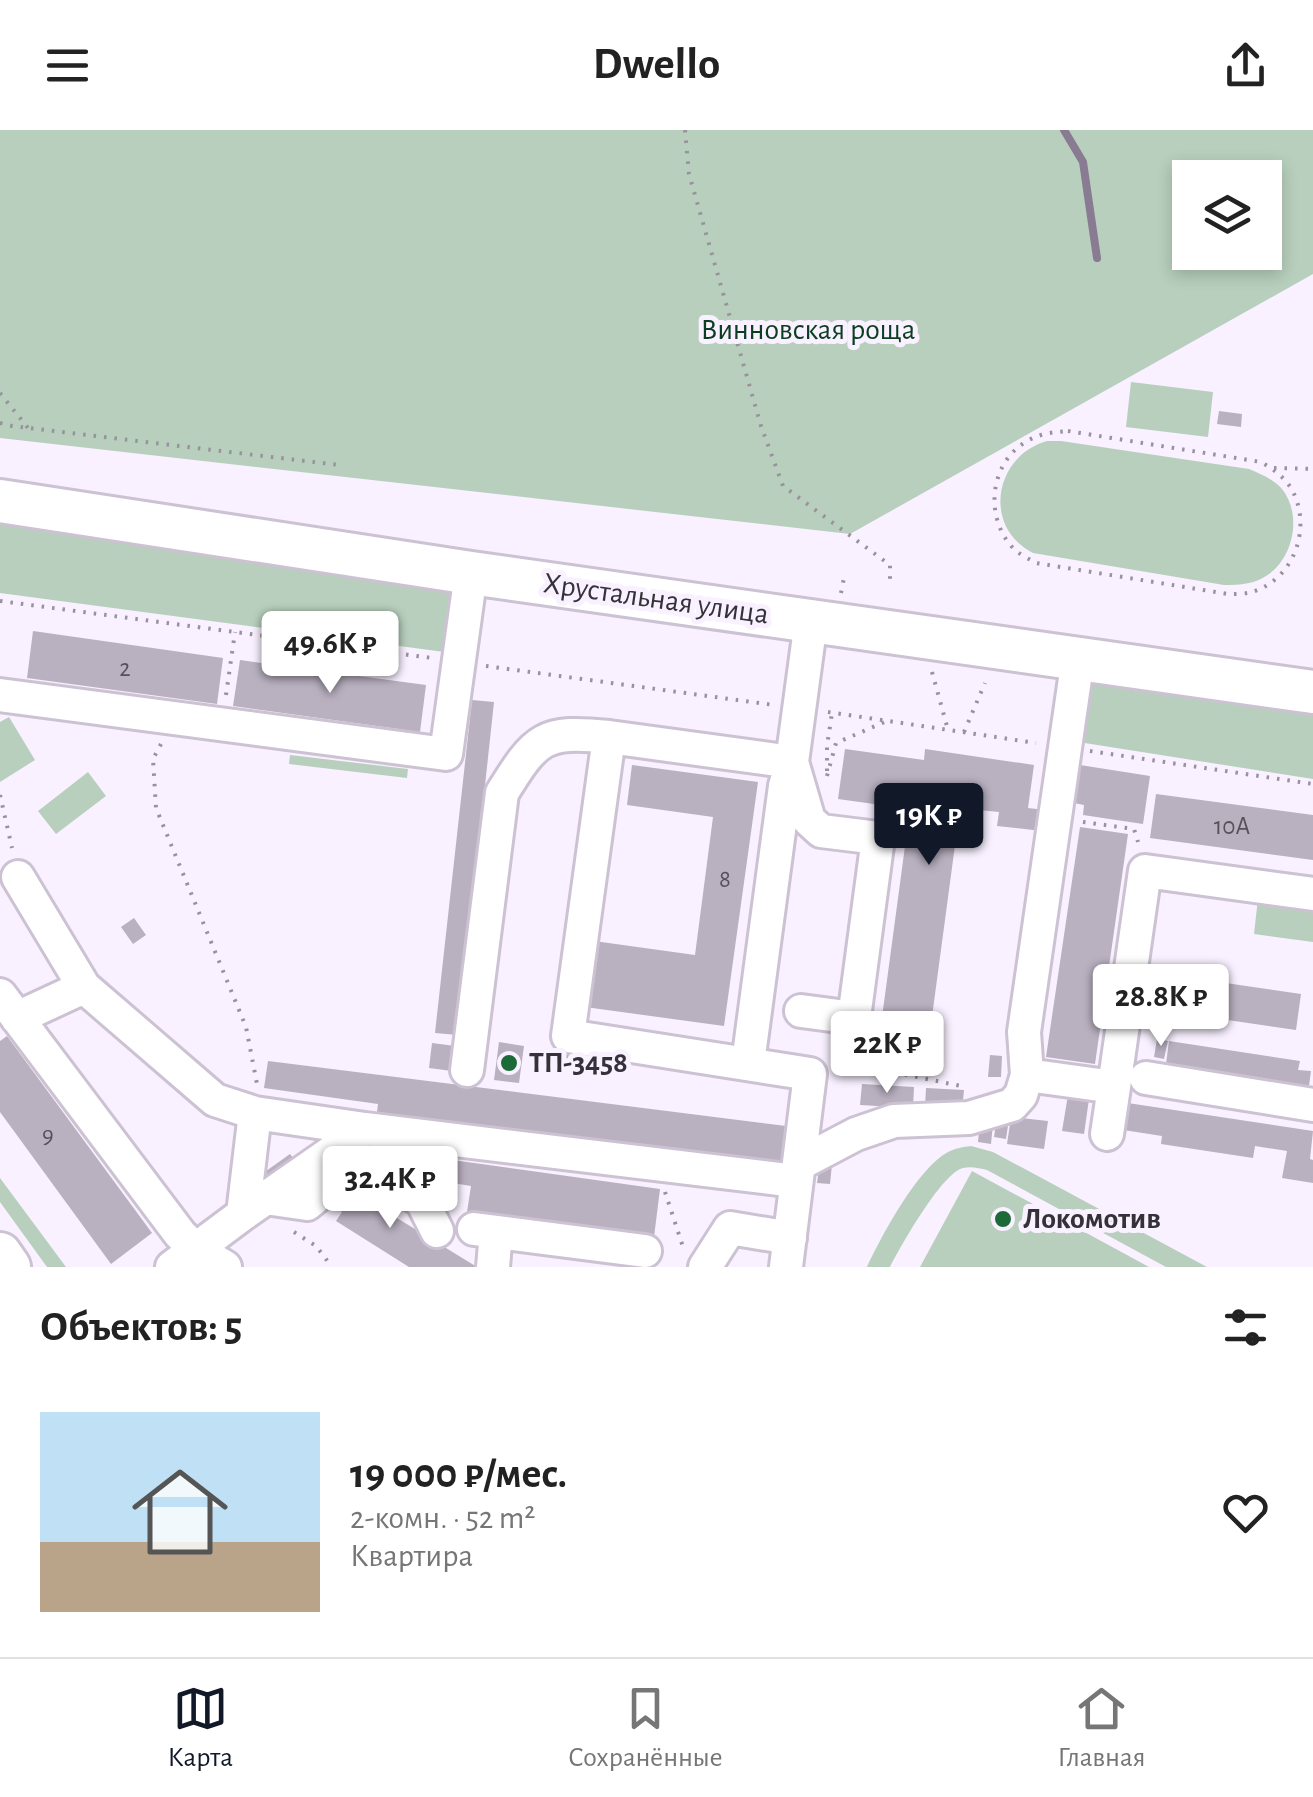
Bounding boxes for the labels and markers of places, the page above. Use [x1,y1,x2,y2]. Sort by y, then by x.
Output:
pin: 49.6K ₽ [238,611,422,696]
pin: 19K ₽ [859,783,999,868]
pin: 28.8K ₽ [1069,964,1253,1049]
pin: 22K ₽ [817,1011,957,1096]
place label: ТП-3458 [529,1048,628,1078]
marker: ТП-3458 [498,1052,520,1074]
pin: 32.4K ₽ [298,1146,482,1231]
place label: Локомотив [1023,1204,1161,1234]
marker: Локомотив [992,1208,1014,1230]

